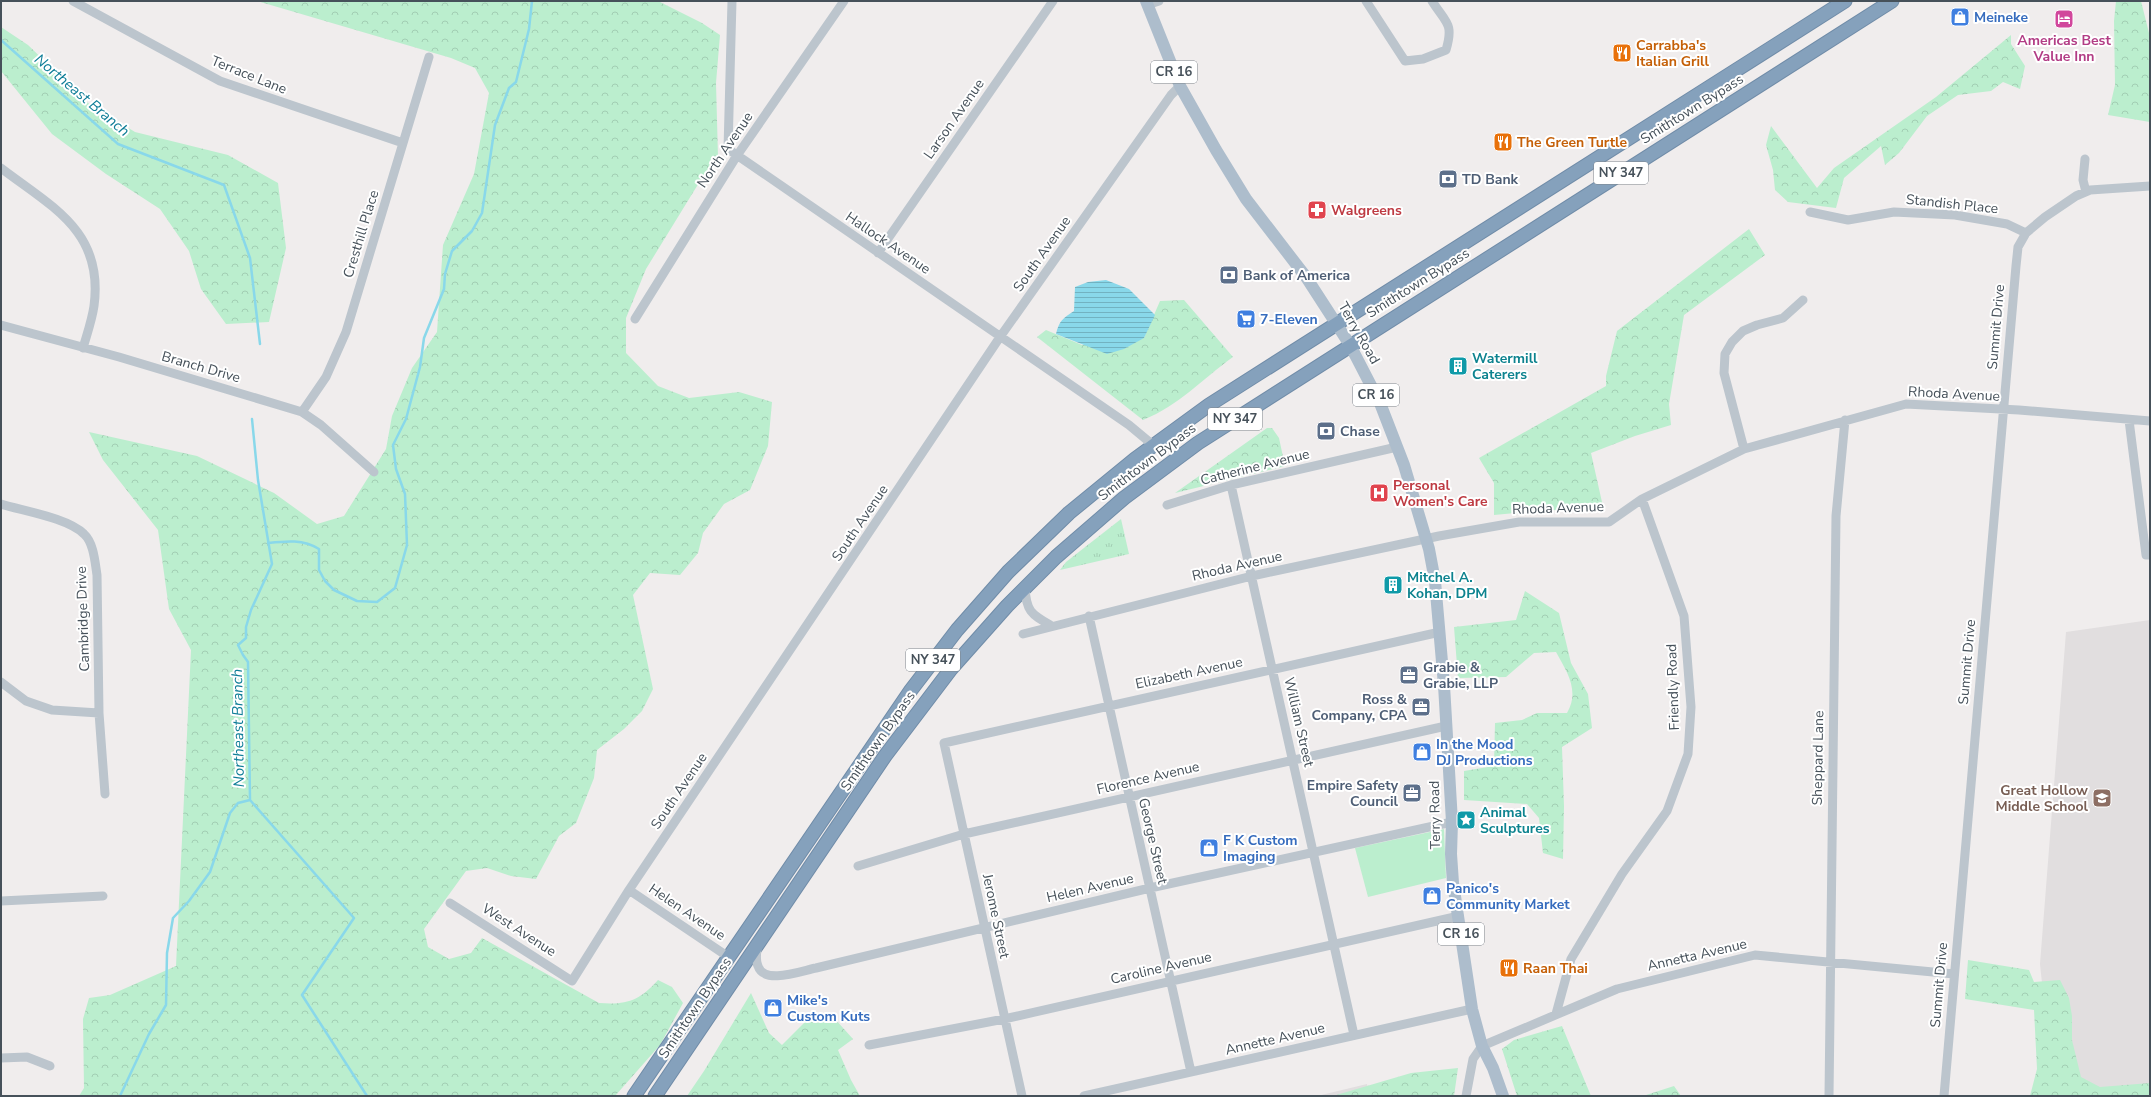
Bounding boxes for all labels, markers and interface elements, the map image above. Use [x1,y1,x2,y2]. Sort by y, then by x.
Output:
shop icon: Meineke [1949,6,1971,28]
place label: Meineke [1974,8,2028,27]
hotel icon: Americas Best Value Inn [2053,8,2075,30]
place label: Americas Best Value Inn [2017,31,2111,66]
place label: Carrabba's Italian Grill [1636,36,1709,71]
restaurant icon: Carrabba's Italian Grill [1611,42,1633,64]
water label: Northeast Branch [30,49,134,141]
street label: Terrace Lane [208,51,290,99]
road number: CR 16 [1151,61,1197,83]
street label: Smithtown Bypass [1637,69,1747,148]
street label: Larson Avenue [919,75,989,163]
street label: North Avenue [693,108,757,192]
restaurant icon: The Green Turtle [1492,131,1514,153]
place label: The Green Turtle [1517,133,1627,152]
road number: NY 347 [1594,162,1648,184]
bank icon: TD Bank [1437,168,1459,190]
place label: TD Bank [1462,170,1519,189]
street label: Cresthill Place [339,188,383,280]
street label: Standish Place [1905,190,1999,218]
pharmacy icon: Walgreens [1306,199,1328,221]
place label: Walgreens [1331,201,1402,220]
street label: Hallock Avenue [842,207,934,279]
street label: South Avenue [1009,212,1075,296]
street label: Smithtown Bypass [1363,243,1473,322]
bank icon: Bank of America [1218,264,1240,286]
place label: Bank of America [1243,266,1350,285]
street label: Summit Drive [1983,284,2009,370]
street label: Terry Road [1334,299,1384,367]
supermarket icon: 7-Eleven [1235,308,1257,330]
place label: 7-Eleven [1260,310,1318,329]
street label: Branch Drive [159,347,243,387]
place label: Watermill Caterers [1472,349,1538,384]
building icon: Watermill Caterers [1447,355,1469,377]
street label: Rhoda Avenue [1908,382,2000,406]
road number: CR 16 [1353,384,1399,406]
road number: NY 347 [1208,408,1262,430]
street label: Smithtown Bypass [1094,419,1200,505]
bank icon: Chase [1315,420,1337,442]
place label: Chase [1340,422,1380,441]
street label: Catherine Avenue [1198,444,1312,490]
place label: Personal Women's Care [1393,476,1488,511]
street label: South Avenue [827,481,893,565]
hospital icon: Personal Women's Care [1368,482,1390,504]
street label: Rhoda Avenue [1512,497,1604,519]
street label: Rhoda Avenue [1190,546,1284,586]
street label: Cambridge Drive [72,566,94,672]
place label: Mitchel A. Kohan, DPM [1407,568,1487,603]
building icon: Mitchel A. Kohan, DPM [1382,574,1404,596]
street label: Summit Drive [1954,619,1980,705]
street label: Friendly Road [1662,643,1684,731]
road number: NY 347 [906,649,960,671]
street label: Elizabeth Avenue [1134,652,1244,694]
place label: Grabie & Grabie, LLP [1423,658,1498,693]
office icon: Grabie & Grabie, LLP [1398,664,1420,686]
water label: Northeast Branch [227,669,249,787]
street label: William Street [1279,675,1319,769]
street label: Smithtown Bypass [836,687,920,795]
place label: Ross & Company, CPA [1311,690,1408,725]
office icon: Ross & Company, CPA [1410,696,1432,718]
street label: Sheppard Lane [1808,710,1828,806]
place label: In the Mood DJ Productions [1436,735,1533,770]
shop icon: In the Mood DJ Productions [1411,741,1433,763]
street label: South Avenue [646,749,712,833]
street label: Florence Avenue [1095,757,1201,799]
place label: Empire Safety Council [1307,776,1399,811]
street label: Terry Road [1425,781,1445,849]
place label: Great Hollow Middle School [1995,781,2089,816]
office icon: Empire Safety Council [1401,782,1423,804]
school or university icon: Great Hollow Middle School [2091,787,2113,809]
street label: George Street [1134,796,1172,886]
place label: Animal Sculptures [1480,803,1550,838]
place icon: Animal Sculptures [1455,809,1477,831]
place label: F K Custom Imaging [1223,831,1298,866]
shop icon: F K Custom Imaging [1198,837,1220,859]
street label: Helen Avenue [1045,869,1135,907]
street label: Jerome Street [978,871,1014,960]
street label: Helen Avenue [645,879,729,945]
place label: Panico's Community Market [1446,879,1570,914]
shop icon: Panico's Community Market [1421,885,1443,907]
street label: West Avenue [478,899,560,961]
road number: CR 16 [1438,923,1484,945]
street label: Annetta Avenue [1645,934,1749,976]
street label: Summit Drive [1926,942,1952,1028]
street label: Caroline Avenue [1109,947,1213,989]
street label: Smithtown Bypass [654,953,736,1062]
restaurant icon: Raan Thai [1498,957,1520,979]
place label: Raan Thai [1523,959,1588,978]
place label: Mike's Custom Kuts [787,991,870,1026]
shop icon: Mike's Custom Kuts [762,997,784,1019]
street label: Annette Avenue [1223,1018,1327,1060]

